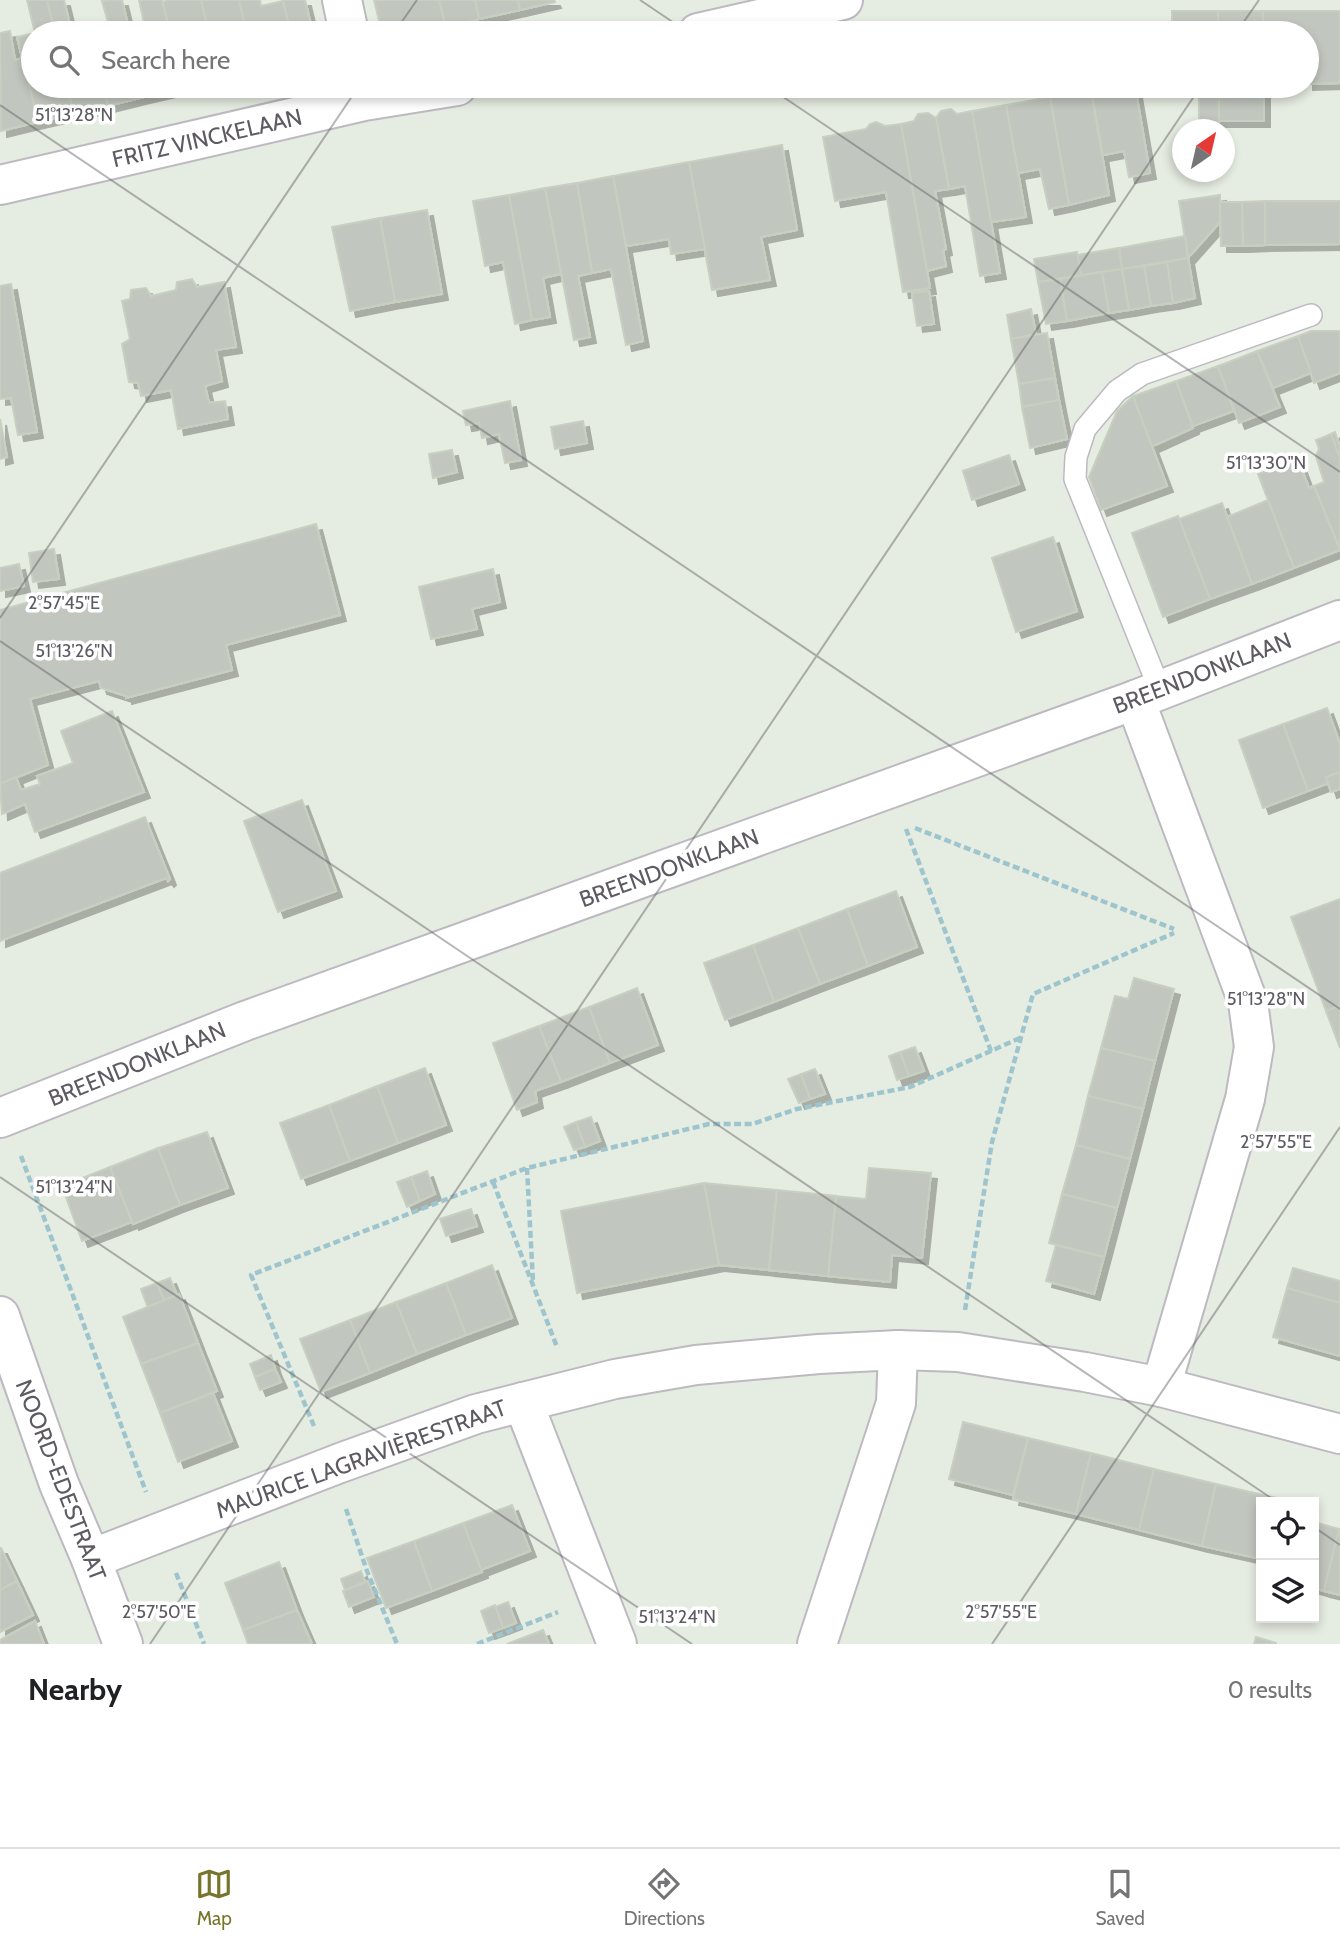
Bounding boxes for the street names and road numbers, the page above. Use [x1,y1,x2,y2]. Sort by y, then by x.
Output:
street label: FRITZ VINCKELAAN [109,103,305,173]
street label: BREENDONKLAAN [1109,626,1295,720]
street label: BREENDONKLAAN [575,823,763,913]
street label: BREENDONKLAAN [44,1016,230,1112]
street label: NOORD-EDESTRAAT [10,1376,112,1584]
street label: MAURICE LAGRAVIÈRESTRAAT [212,1392,510,1525]

